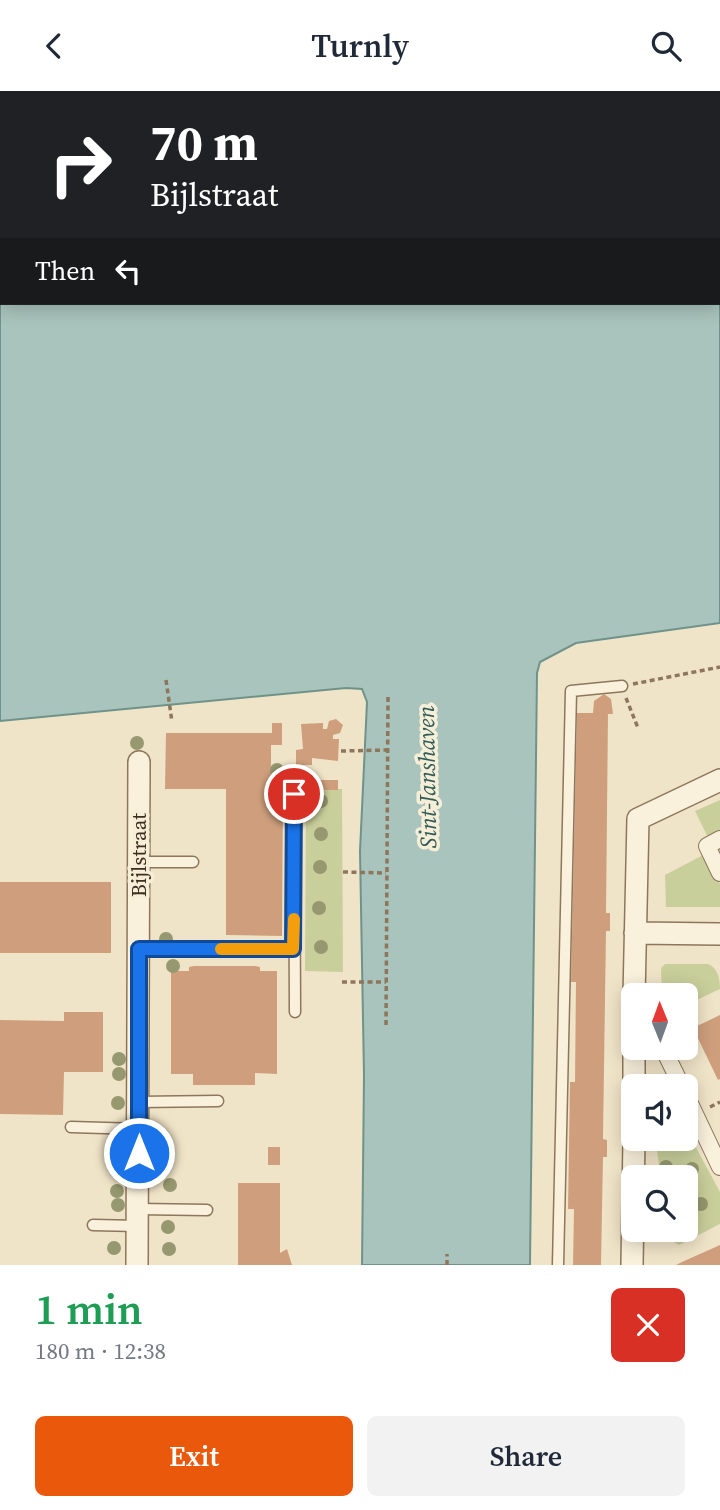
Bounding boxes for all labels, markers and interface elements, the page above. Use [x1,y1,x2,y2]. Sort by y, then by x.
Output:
text: Turnly [311,24,409,68]
icon: back [35,27,73,65]
icon: search [647,27,685,65]
text: 70 m [150,109,258,176]
icon: right [35,119,126,210]
text: Bijlstraat [150,173,279,217]
icon: left [109,252,147,290]
text: Then [35,253,95,289]
water label: Sint-Janshaven [410,705,444,849]
pin [264,764,324,824]
icon: arrive [275,775,313,813]
street label: Bijlstraat [124,813,153,897]
north arrow [621,983,698,1061]
map controls [621,983,698,1242]
button: sound [621,1074,698,1151]
position arrow [102,1116,176,1190]
button: search [621,1165,698,1242]
text: 1 min [35,1280,143,1338]
button: close [611,1288,685,1362]
text: 180 m · 12:38 [35,1335,166,1367]
button: Exit [35,1416,353,1496]
button: Share [367,1416,685,1496]

